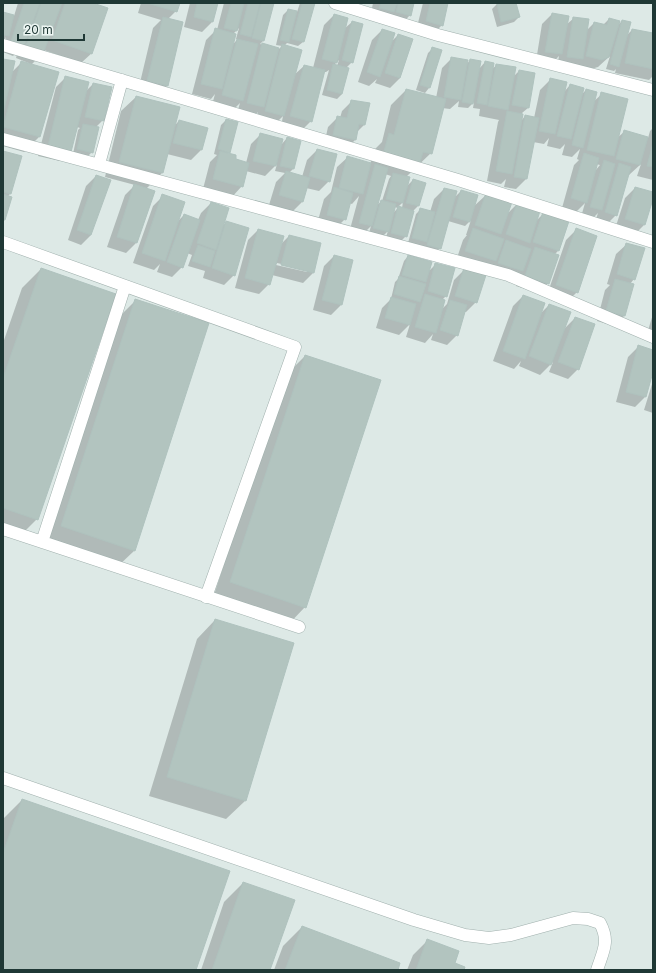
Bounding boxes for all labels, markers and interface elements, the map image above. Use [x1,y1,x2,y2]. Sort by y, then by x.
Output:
scale bar [18,16,84,42]
text: 20 m [24,22,53,37]

